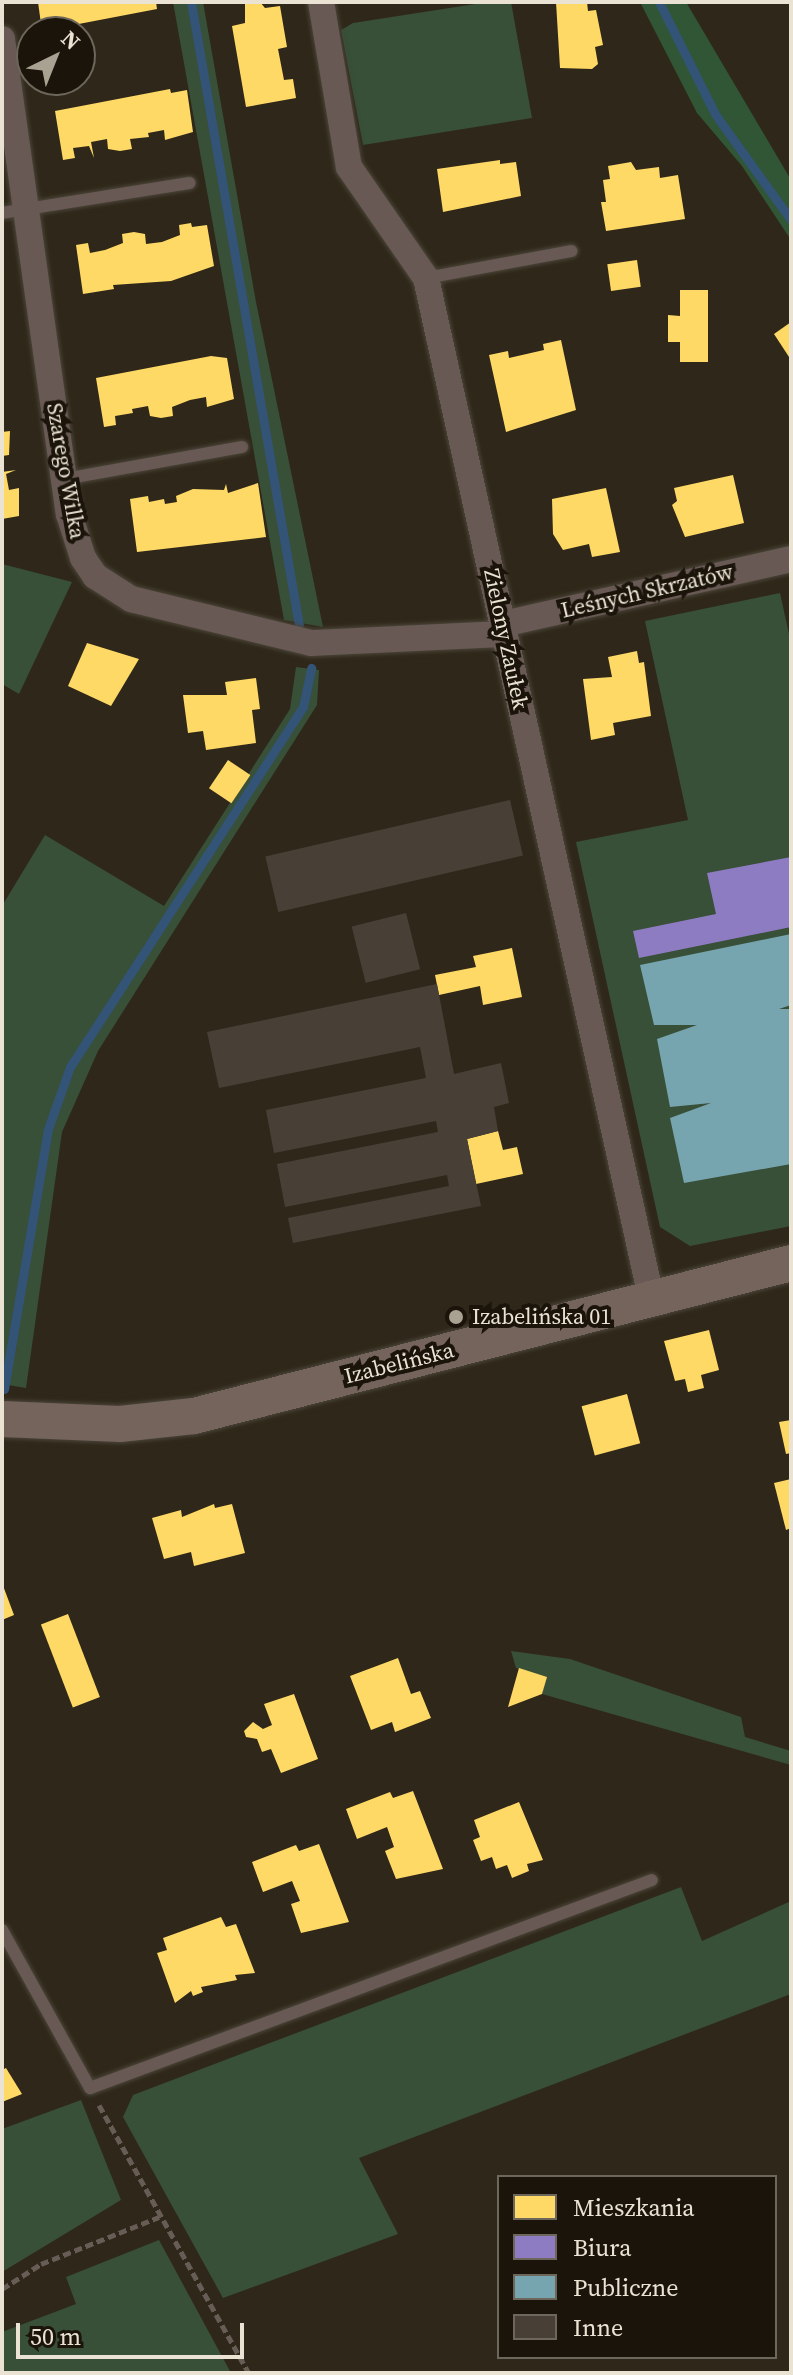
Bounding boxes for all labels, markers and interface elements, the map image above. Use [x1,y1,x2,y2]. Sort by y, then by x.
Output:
north arrow [16,16,96,96]
text: N [55,23,87,56]
street label: Szarego Wilka [41,401,91,541]
street label: Leśnych Skrzatów [558,558,736,624]
street label: Zielony Zaułek [478,566,534,712]
place label: Izabelińska 01 [472,1304,611,1330]
marker: Izabelińska 01 [447,1308,465,1326]
street label: Izabelińska [341,1337,457,1389]
legend [497,2175,777,2359]
text: Mieszkania [573,2191,695,2224]
text: Biura [573,2231,631,2264]
text: Publiczne [573,2271,678,2304]
scale bar [20,2307,248,2357]
text: Inne [573,2311,623,2344]
text: 50 m [30,2320,81,2353]

